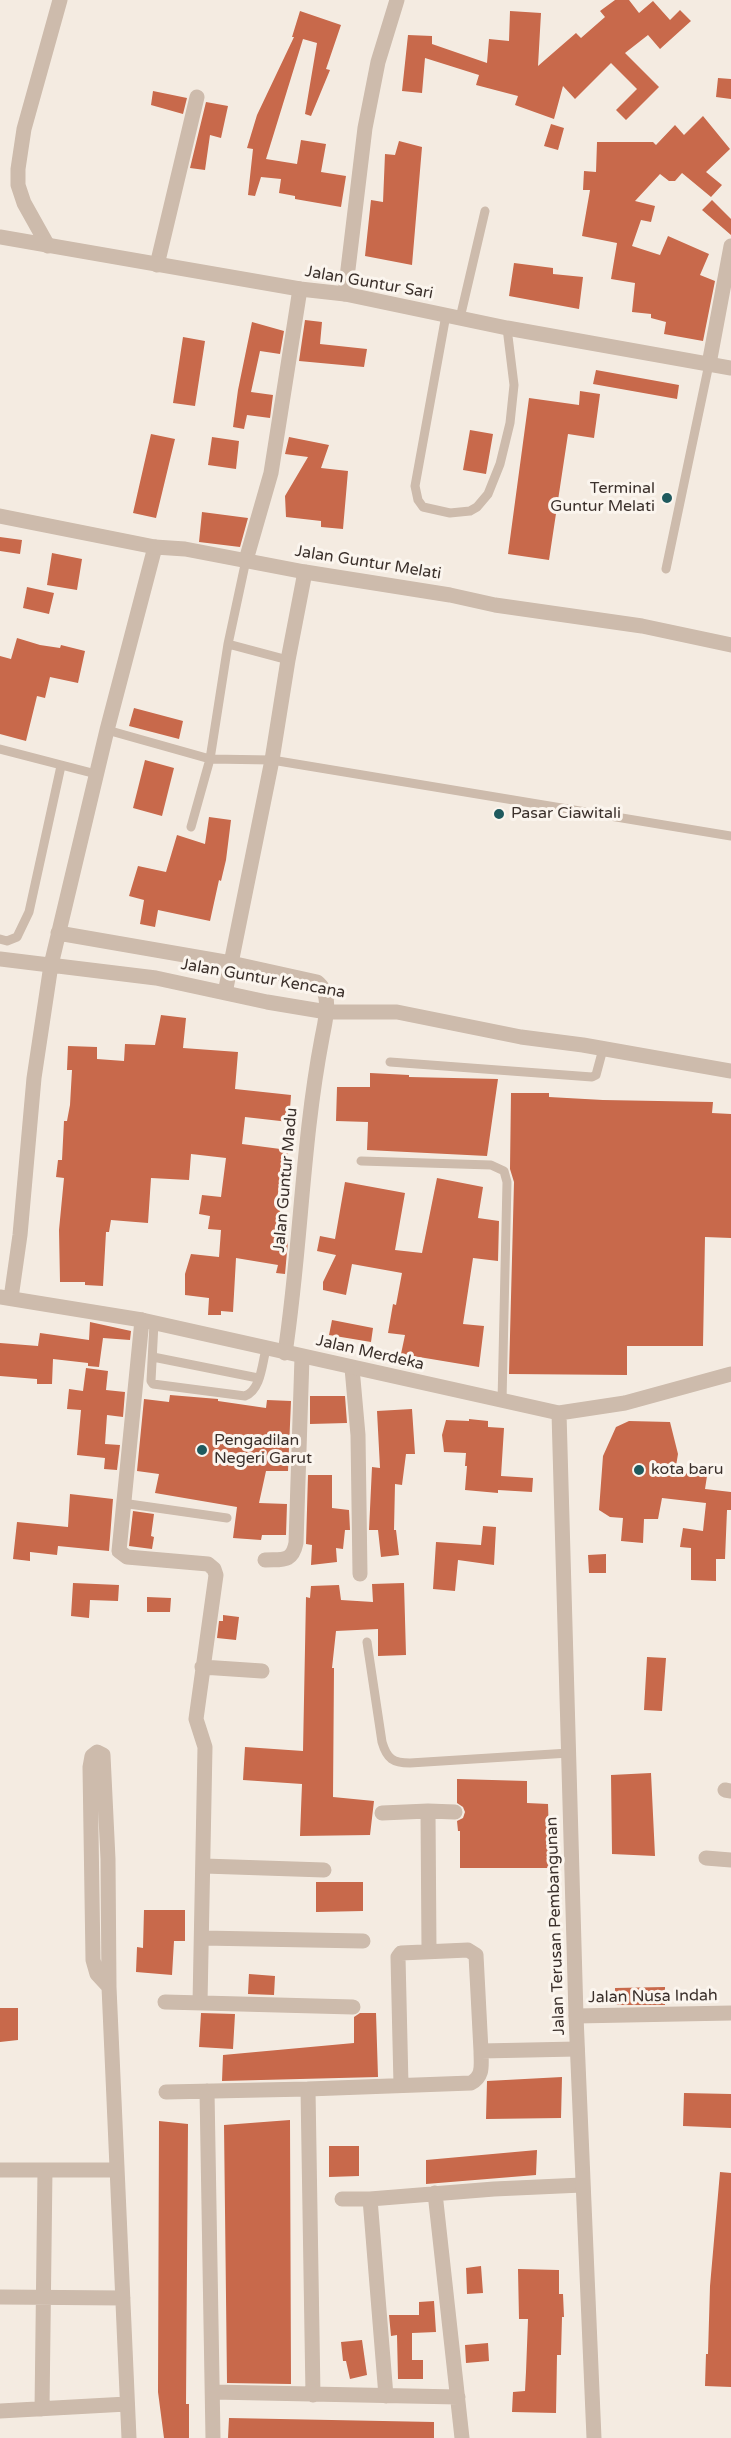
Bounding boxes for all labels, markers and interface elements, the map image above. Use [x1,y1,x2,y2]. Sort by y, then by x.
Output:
street label: Jalan Guntur Sari [303,262,435,304]
place label: Terminal Guntur Melati [550,479,655,517]
marker: Terminal Guntur Melati [660,491,674,505]
street label: Jalan Guntur Melati [293,542,443,584]
place label: Pasar Ciawitali [511,804,621,824]
marker: Pasar Ciawitali [492,807,506,821]
street label: Jalan Guntur Kencana [179,955,347,1003]
street label: Jalan Guntur Madu [270,1107,302,1253]
street label: Jalan Merdeka [314,1331,426,1375]
place label: Pengadilan Negeri Garut [214,1431,312,1469]
marker: Pengadilan Negeri Garut [195,1443,209,1457]
place label: kota baru [651,1460,723,1480]
marker: kota baru [632,1463,646,1477]
street label: Jalan Terusan Pembangunan [543,1816,569,2036]
street label: Jalan Nusa Indah [588,1986,718,2008]

